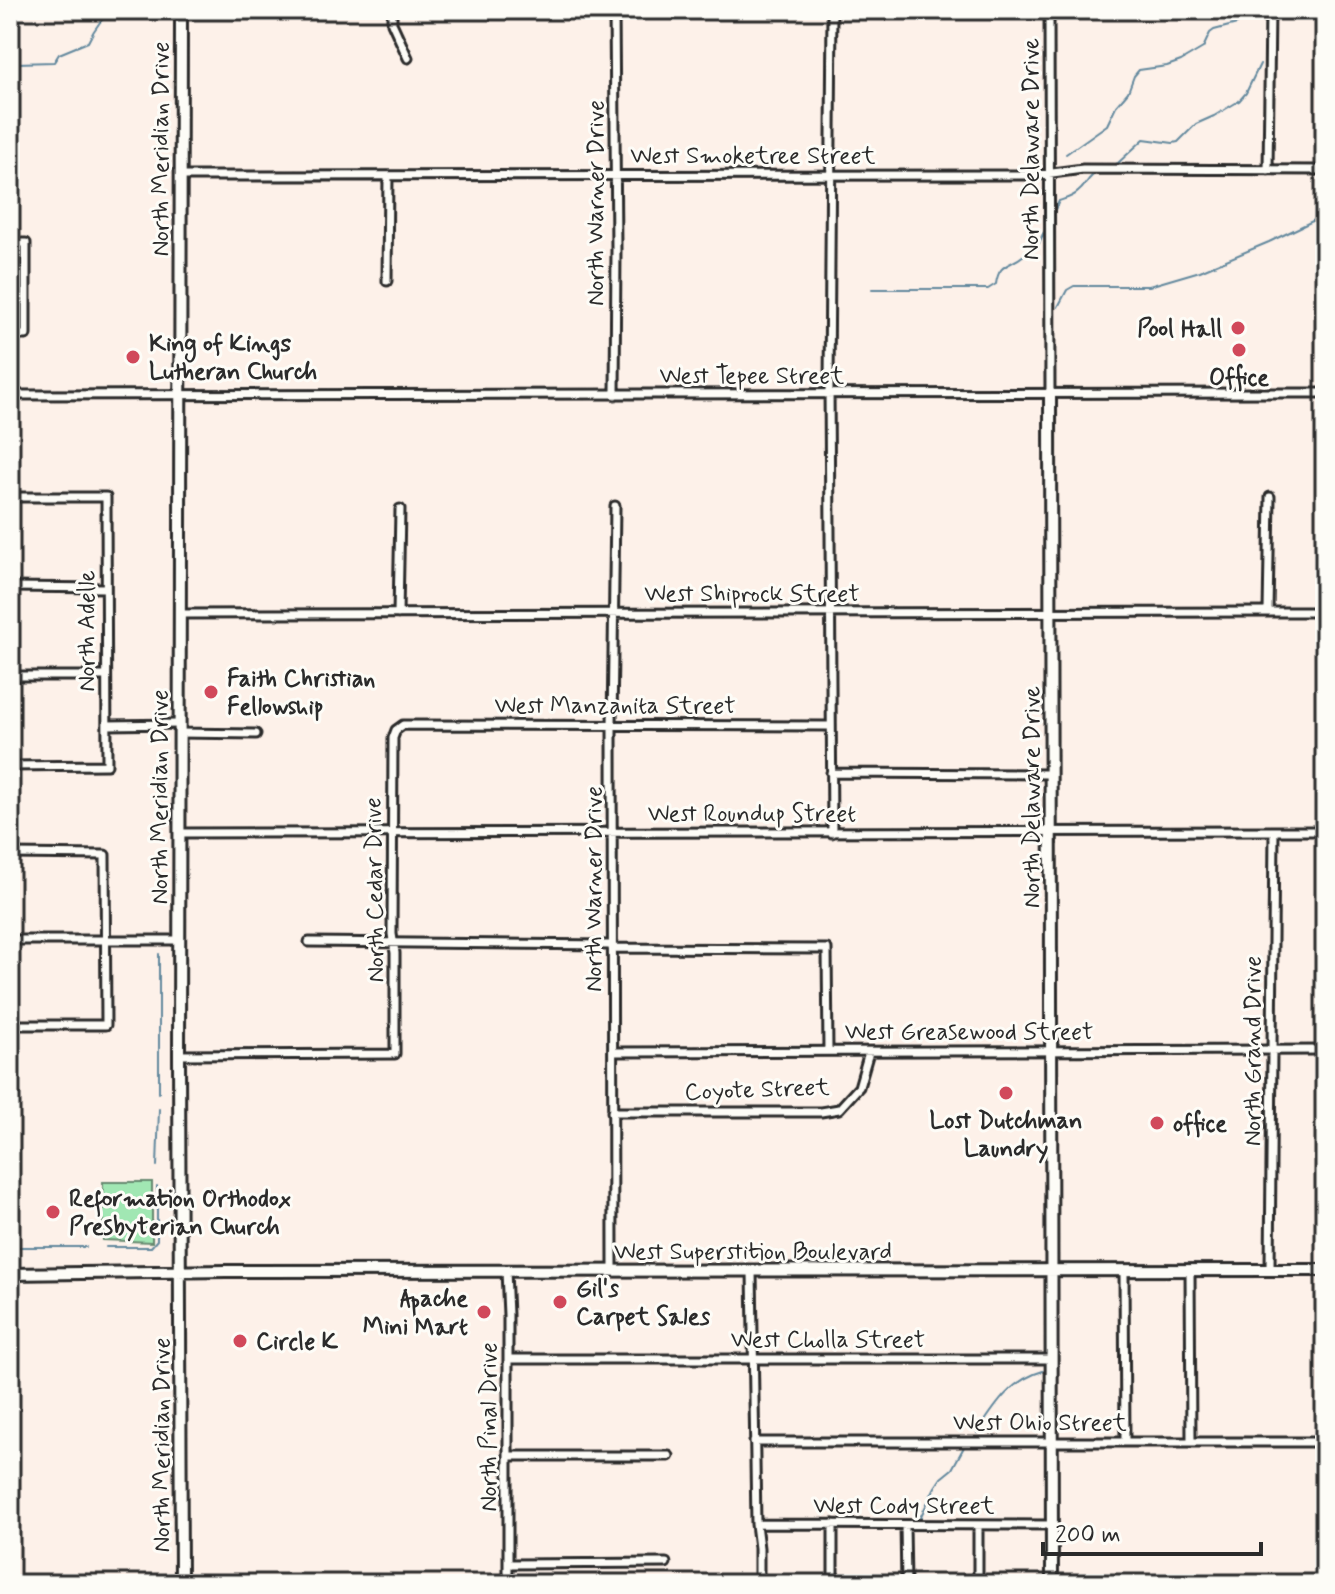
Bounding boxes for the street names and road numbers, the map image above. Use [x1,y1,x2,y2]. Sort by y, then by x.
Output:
street label: North Delaware Drive [1016,38,1047,260]
street label: North Meridian Drive [146,41,177,257]
street label: North Warner Drive [581,100,612,306]
street label: West Smoketree Street [630,141,876,172]
street label: West Tepee Street [660,361,844,392]
street label: North Adelle [72,570,103,692]
street label: West Shiprock Street [644,579,860,610]
street label: North Delaware Drive [1017,686,1048,908]
street label: North Meridian Drive [145,689,176,905]
street label: West Manzanita Street [494,691,736,722]
street label: North Warner Drive [579,786,610,992]
street label: North Cedar Drive [358,797,393,983]
street label: West Roundup Street [648,799,856,830]
street label: North Grand Drive [1238,956,1269,1146]
street label: West Greasewood Street [845,1017,1093,1048]
street label: Coyote Street [684,1072,830,1109]
street label: West Superstition Boulevard [614,1237,892,1268]
street label: West Cholla Street [731,1325,925,1356]
street label: North Meridian Drive [147,1337,178,1553]
street label: North Pinal Drive [474,1342,505,1512]
street label: West Ohio Street [953,1408,1127,1439]
street label: West Cody Street [813,1491,995,1522]

